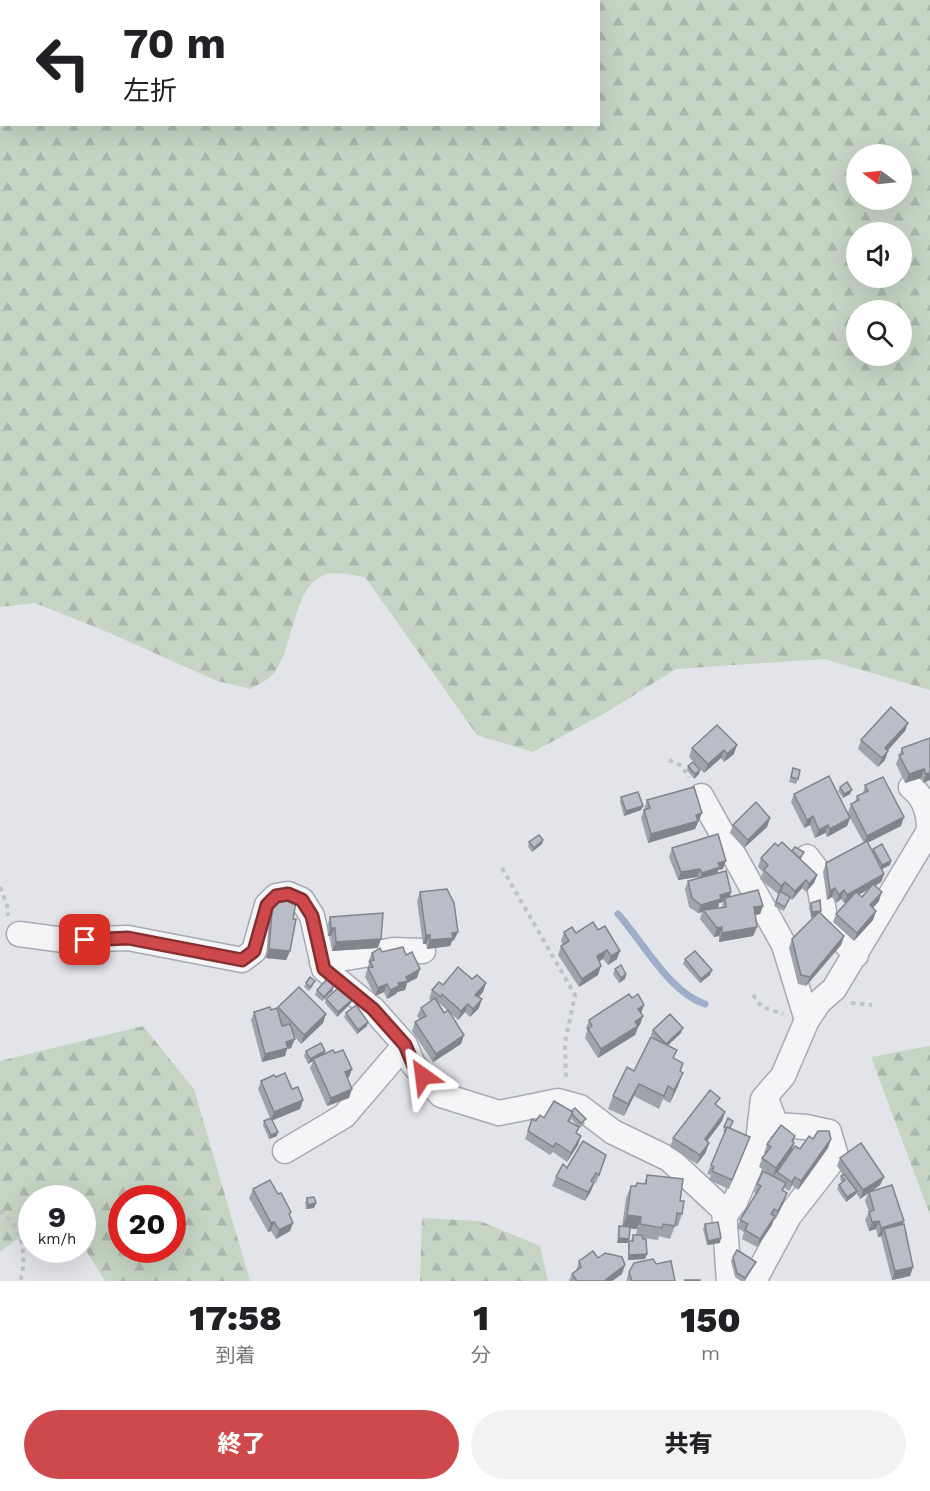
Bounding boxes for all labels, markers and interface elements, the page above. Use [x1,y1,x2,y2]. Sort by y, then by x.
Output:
text: 70 m [123,19,226,68]
icon: left [24,24,102,102]
text: 左折 [123,75,177,107]
north arrow [846,144,912,210]
map controls [846,144,912,366]
button: sound [846,222,912,288]
button: search [846,300,912,366]
pin [59,914,110,965]
icon: arrive [68,923,101,956]
position arrow [391,1044,455,1108]
speed limit sign: 20 [108,1185,186,1263]
text: 9 [48,1199,66,1234]
text: km/h [38,1230,76,1248]
text: 17:58 [189,1297,282,1339]
text: 1 [473,1297,489,1339]
text: 150 [680,1299,741,1341]
text: m [701,1341,720,1365]
text: 到着 [215,1343,255,1367]
text: 分 [471,1343,491,1367]
button: 終了 [24,1410,459,1479]
button: 共有 [471,1410,906,1479]

